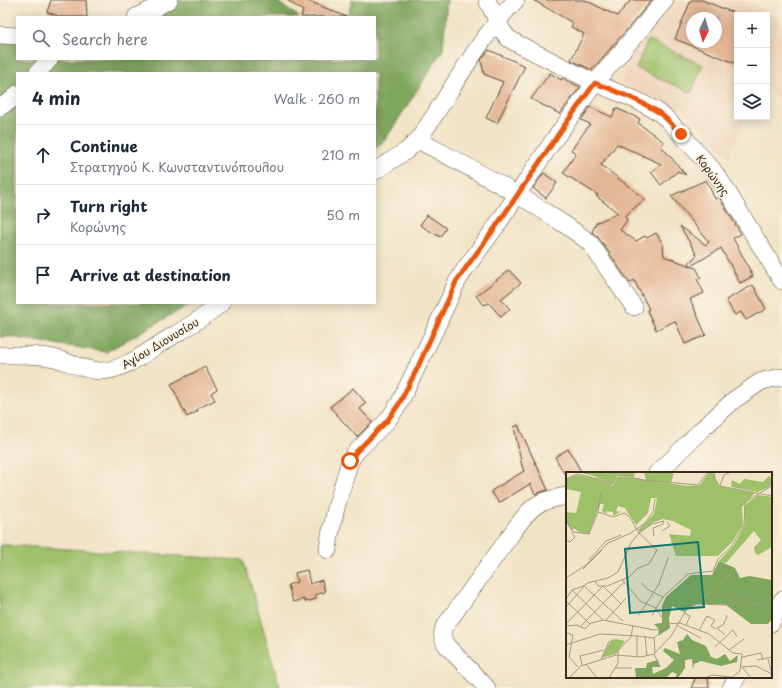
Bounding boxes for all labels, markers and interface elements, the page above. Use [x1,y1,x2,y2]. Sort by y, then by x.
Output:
north arrow [686,12,722,48]
map controls [734,12,770,120]
button: + [734,12,770,48]
search box [16,16,376,60]
icon: search [30,27,52,49]
text: Search here [62,27,148,50]
button: − [734,48,770,84]
button: layers [734,84,770,120]
text: 4 min [32,85,80,111]
text: Walk · 260 m [274,89,360,108]
route end [672,125,690,143]
text: Continue [70,134,138,157]
icon: ahead [32,144,54,166]
text: 210 m [321,145,360,164]
street label: Κορώνης [692,151,734,199]
text: Στρατηγού Κ. Κωνσταντινόπουλου [70,157,284,176]
text: Turn right [70,194,147,217]
icon: right [32,204,54,226]
text: 50 m [326,205,360,224]
text: Κορώνης [70,217,126,236]
text: Arrive at destination [70,263,231,286]
icon: arrive [32,264,54,286]
street label: Αγίου Διονυσίου [118,313,202,373]
route start [341,452,359,470]
inset map [566,472,772,678]

